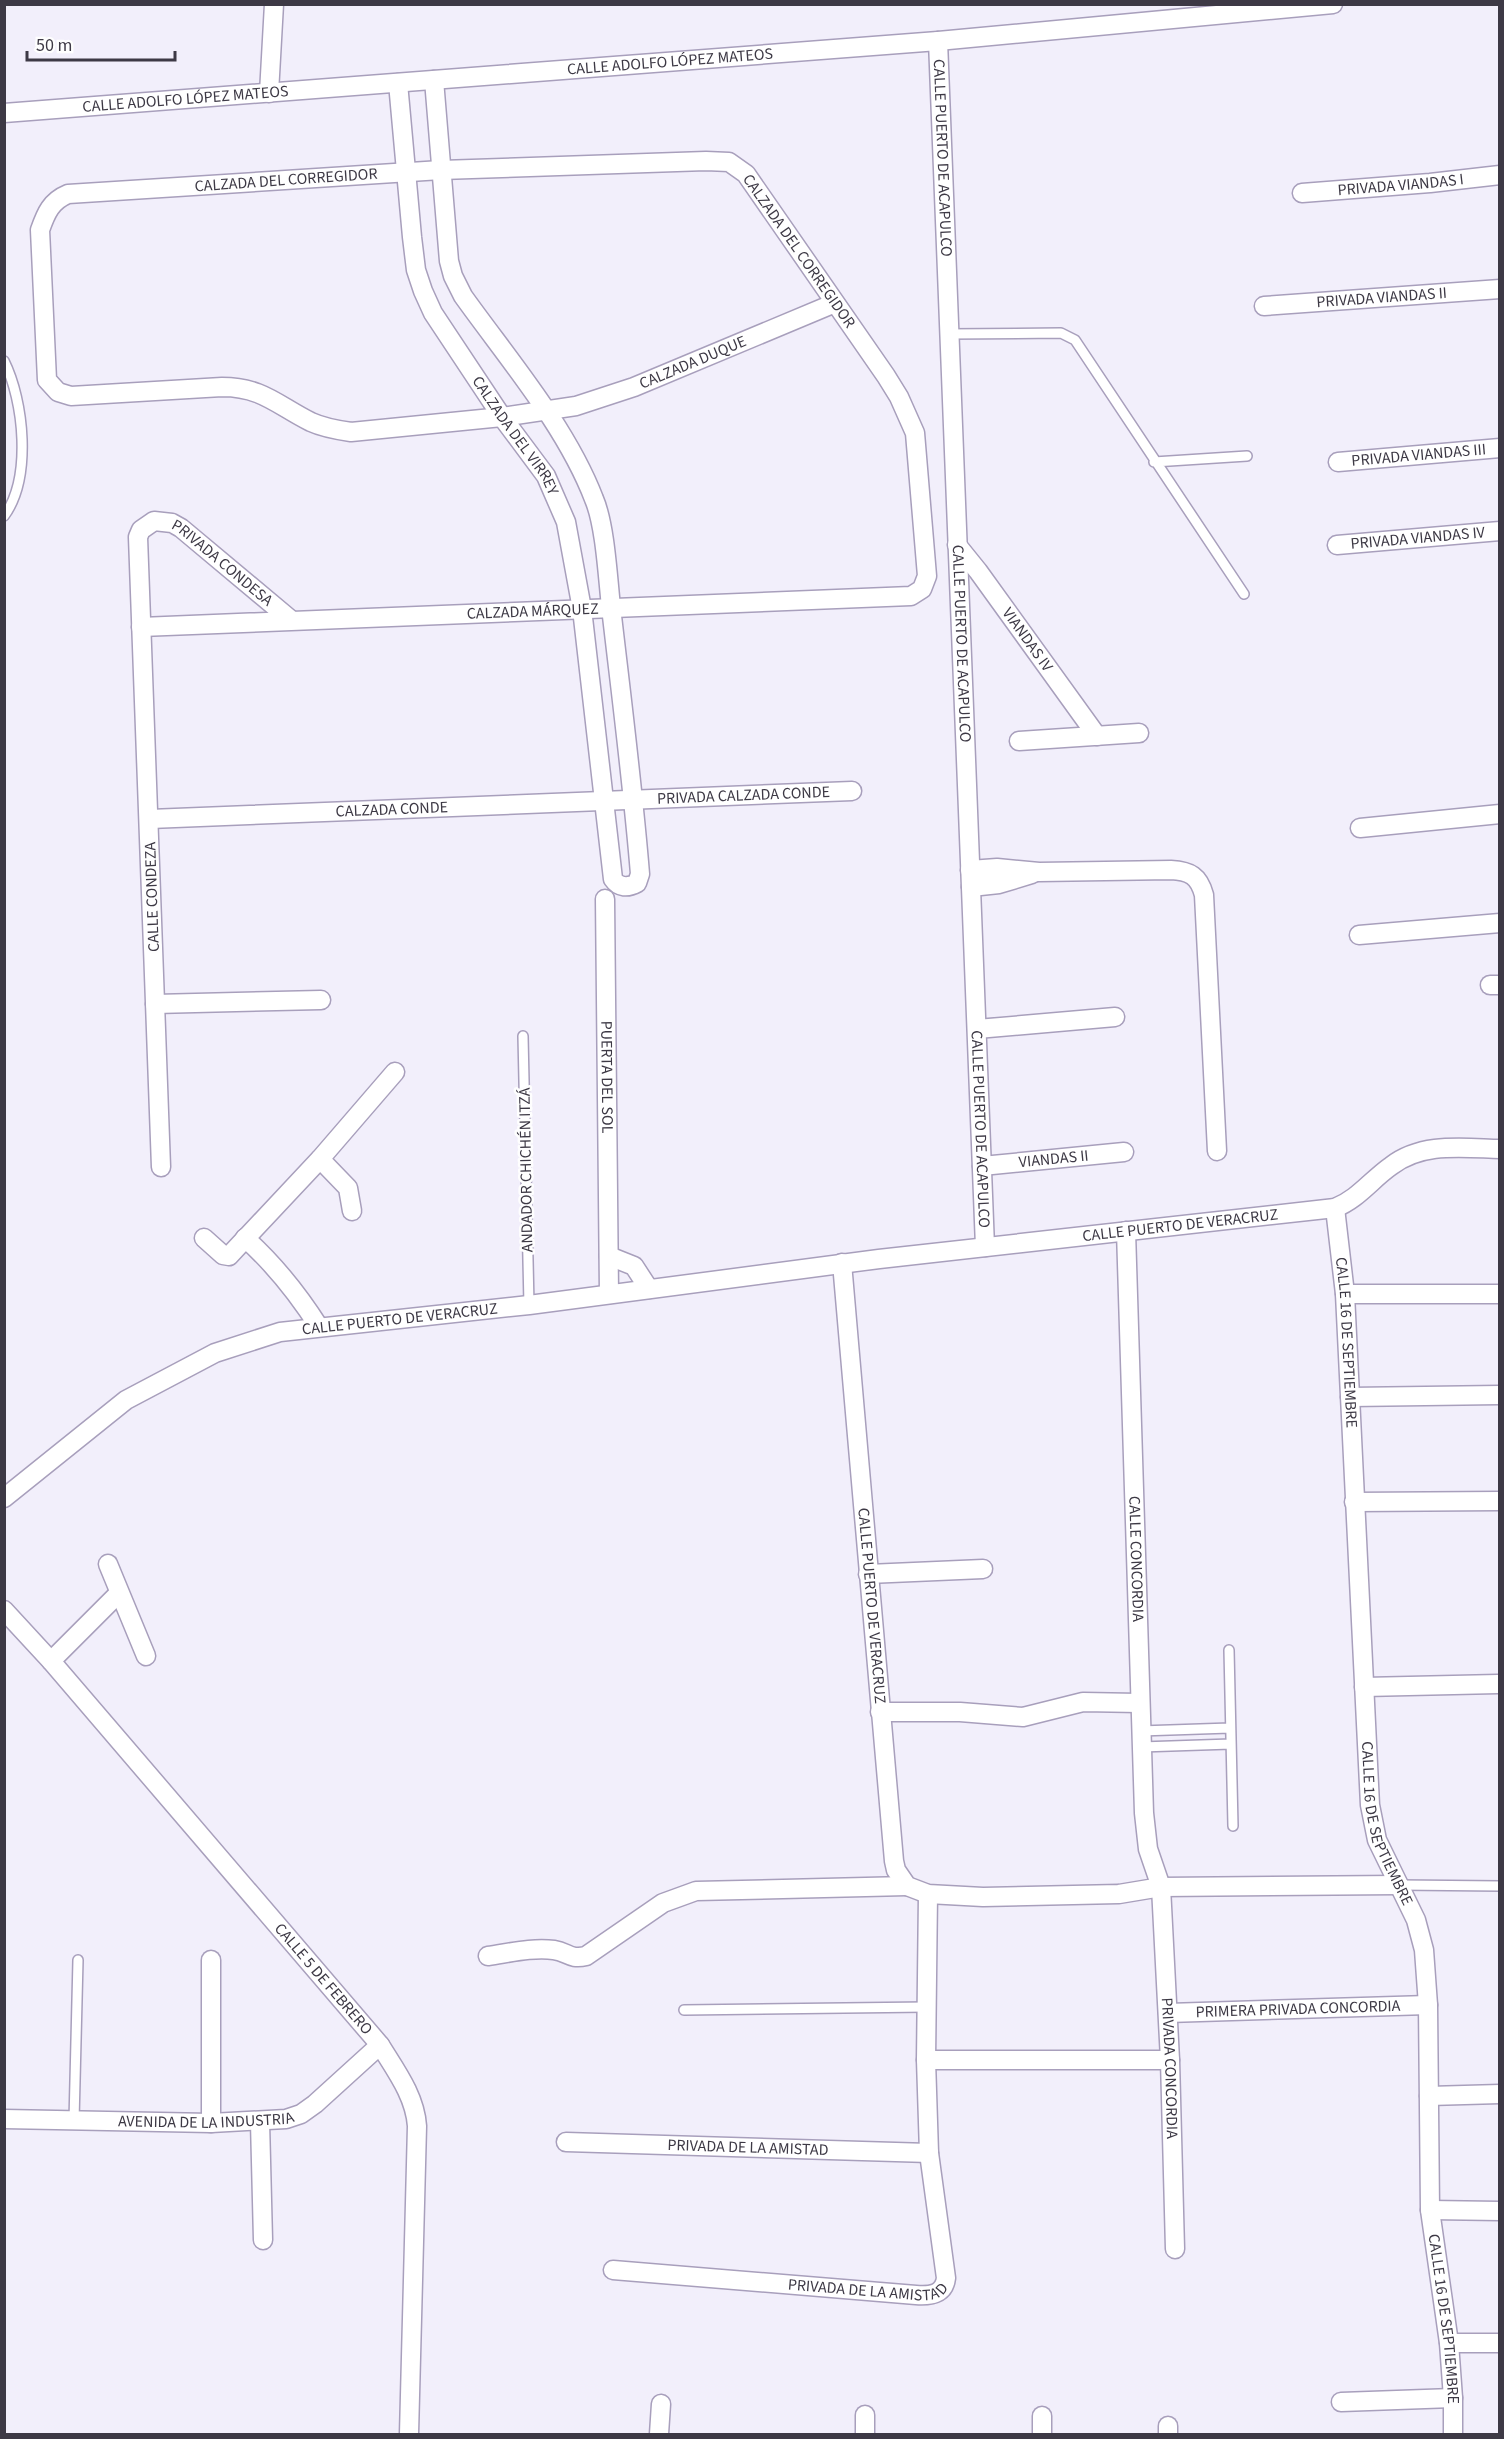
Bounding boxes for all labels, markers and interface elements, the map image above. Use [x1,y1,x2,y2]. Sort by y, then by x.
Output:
scale bar [27,24,176,62]
text: 50 m [36,33,72,58]
street label: CALLE ADOLFO LÓPEZ MATEOS [566,43,774,81]
street label: CALLE PUERTO DE ACAPULCO [928,59,957,257]
street label: CALLE ADOLFO LÓPEZ MATEOS [82,80,289,118]
street label: CALZADA DEL CORREGIDOR [194,163,378,197]
street label: PRIVADA VIANDAS I [1337,168,1465,201]
street label: CALZADA DEL CORREGIDOR [737,170,861,332]
street label: PRIVADA VIANDAS II [1316,282,1448,313]
street label: CALZADA DUQUE [636,330,750,395]
street label: CALZADA DEL VIRREY [467,372,564,499]
street label: PRIVADA VIANDAS III [1350,438,1487,472]
street label: PRIVADA CONDESA [168,514,278,612]
street label: PRIVADA VIANDAS IV [1350,521,1487,555]
street label: CALLE PUERTO DE ACAPULCO [947,544,976,743]
street label: CALZADA MÁRQUEZ [466,598,599,625]
street label: VIANDAS IV [997,603,1059,677]
street label: PRIVADA CALZADA CONDE [657,781,830,810]
street label: CALZADA CONDE [335,796,448,823]
street label: CALLE CONDEZA [139,841,165,952]
street label: PUERTA DEL SOL [595,1020,618,1134]
street label: CALLE PUERTO DE ACAPULCO [966,1030,995,1228]
street label: ANDADOR CHICHÉN ITZÁ [514,1087,538,1253]
street label: VIANDAS II [1018,1145,1090,1173]
street label: CALLE PUERTO DE VERACRUZ [1081,1203,1279,1247]
street label: CALLE 16 DE SEPTIEMBRE [1330,1256,1363,1428]
street label: CALLE PUERTO DE VERACRUZ [301,1297,499,1341]
street label: CALLE CONCORDIA [1123,1496,1149,1622]
street label: CALLE PUERTO DE VERACRUZ [852,1507,891,1705]
street label: CALLE 16 DE SEPTIEMBRE [1356,1741,1418,1909]
street label: CALLE 5 DE FEBRERO [269,1918,378,2040]
street label: PRIMERA PRIVADA CONCORDIA [1195,1995,1401,2023]
street label: PRIVADA CONCORDIA [1156,1997,1183,2139]
street label: AVENIDA DE LA INDUSTRIA [118,2106,297,2134]
street label: PRIVADA DE LA AMISTAD [667,2134,829,2161]
street label: CALLE 16 DE SEPTIEMBRE [1423,2233,1464,2404]
street label: PRIVADA DE LA AMISTAD [787,2273,954,2306]

